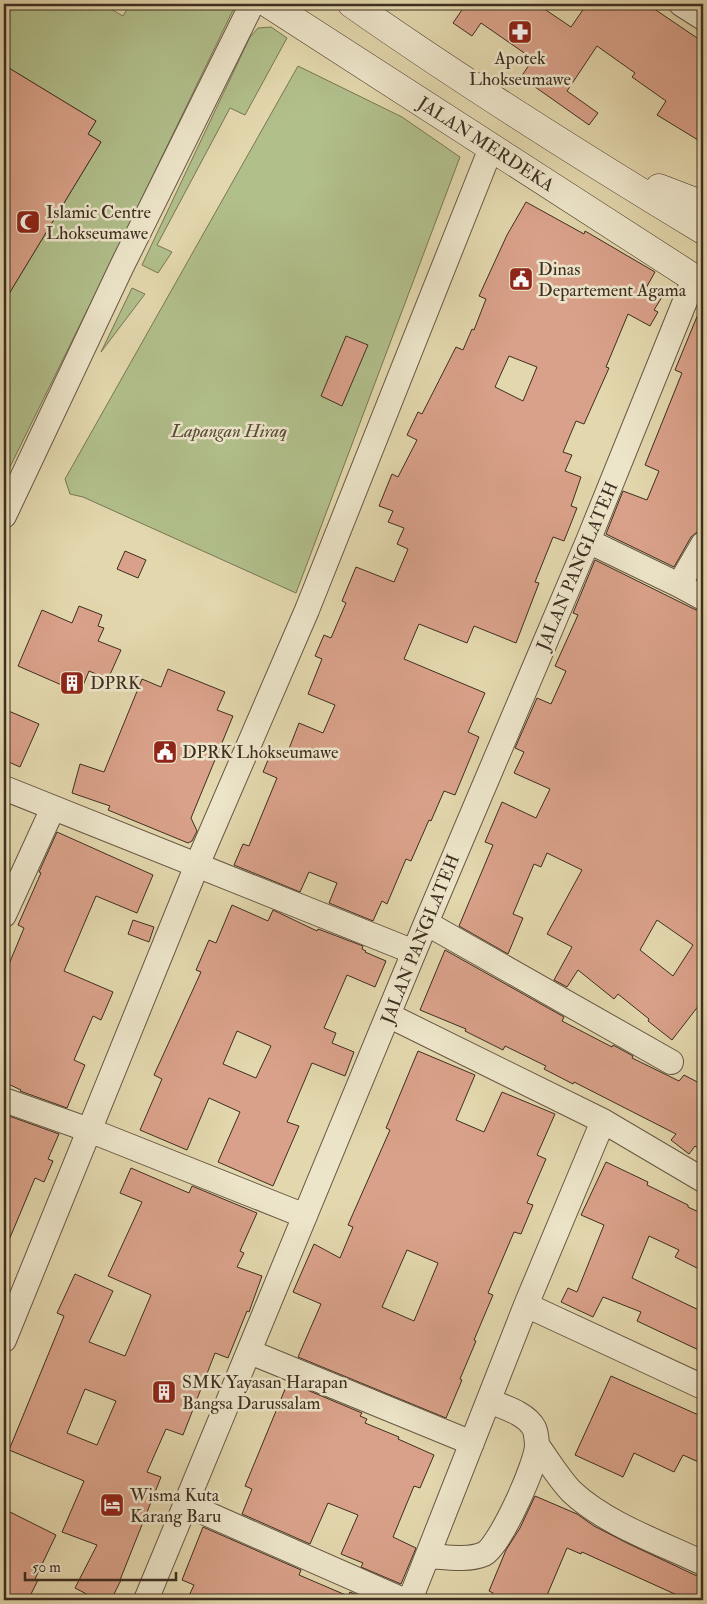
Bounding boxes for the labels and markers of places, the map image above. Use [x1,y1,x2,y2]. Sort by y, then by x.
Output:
pharmacy icon: Apotek Lhokseumawe [507,19,533,45]
place label: Apotek Lhokseumawe [469,47,572,91]
place label: Islamic Centre Lhokseumawe [46,201,151,245]
mosque icon: Islamic Centre Lhokseumawe [15,209,41,235]
place label: Dinas Departement Agama [538,258,687,302]
public building icon: Dinas Departement Agama [508,266,534,292]
building icon: DPRK [59,670,85,696]
place label: DPRK [90,672,141,695]
public building icon: DPRK Lhokseumawe [152,739,178,765]
place label: DPRK Lhokseumawe [182,741,339,764]
place label: SMK Yayasan Harapan Bangsa Darussalam [182,1371,348,1415]
building icon: SMK Yayasan Harapan Bangsa Darussalam [151,1379,177,1405]
place label: Wisma Kuta Karang Baru [129,1484,221,1528]
hotel icon: Wisma Kuta Karang Baru [99,1492,125,1518]

